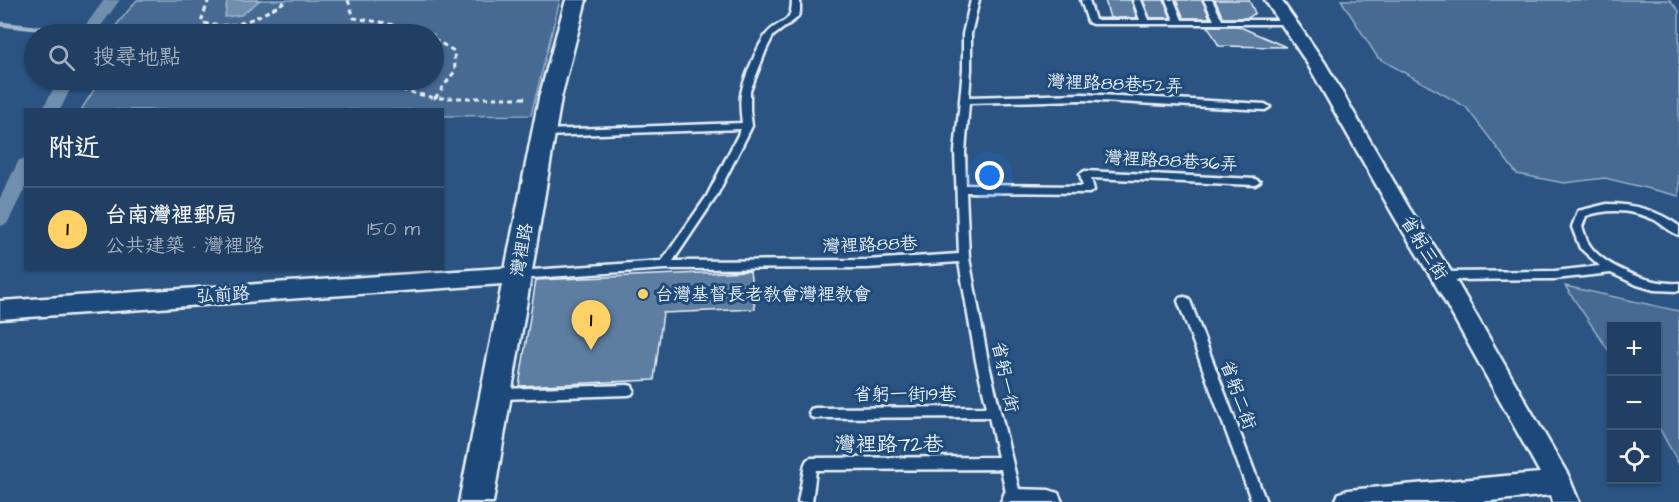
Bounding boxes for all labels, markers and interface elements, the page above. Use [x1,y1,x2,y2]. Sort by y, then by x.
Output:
search box [24,24,444,90]
icon: search [45,41,78,74]
text: 搜尋地點 [93,42,181,73]
street label: 灣裡路88巷52弄 [1046,69,1184,99]
text: 附近 [48,130,100,166]
street label: 灣裡路88巷36弄 [1104,145,1238,177]
your location [975,161,1004,190]
text: 台南灣裡郵局 [105,200,237,231]
street label: 省躬三街 [1394,211,1454,285]
text: 1 [66,215,69,243]
text: 150 m [367,215,420,243]
street label: 灣裡路 [505,221,539,279]
street label: 灣裡路88巷 [822,231,918,259]
text: 公共建築 · 灣裡路 [105,232,264,260]
street label: 弘前路 [195,281,251,309]
place label: 台灣基督長老教會灣裡教會 [655,282,871,307]
marker: 台灣基督長老教會灣裡教會 [636,287,650,301]
pin: 1 [572,300,610,350]
map controls [1607,322,1661,484]
button: + [1607,322,1661,376]
street label: 省躬一街 [985,339,1025,415]
street label: 省躬二街 [1214,357,1262,433]
button: − [1607,376,1661,430]
street label: 省躬一街19巷 [854,382,956,407]
street label: 灣裡路72巷 [835,430,943,459]
button: locate [1607,430,1661,484]

